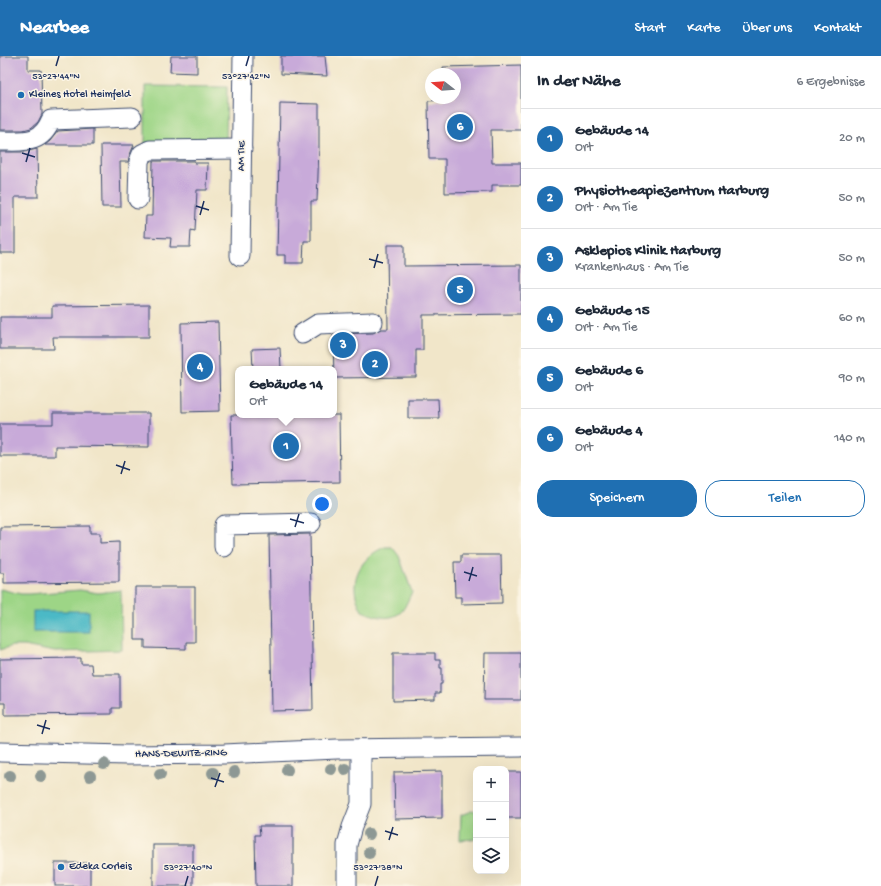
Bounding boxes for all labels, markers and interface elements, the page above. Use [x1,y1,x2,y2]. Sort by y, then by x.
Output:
text: Nearbee [20,17,89,40]
text: Start [635,20,665,37]
text: Karte [687,20,721,37]
text: Über uns [743,20,792,37]
text: Kontakt [814,20,861,37]
north arrow [425,68,461,104]
text: 53°27'44"N [32,71,80,83]
text: 53°27'42"N [222,71,270,83]
text: In der Nähe [537,72,620,92]
text: 6 Ergebnisse [796,75,865,90]
place label: Kleines Hotel Heimfeld [29,88,132,101]
marker: Kleines Hotel Heimfeld [16,90,26,100]
pin: 6 [447,112,473,142]
text: Gebäude 14 [575,122,649,140]
text: 1 [547,131,553,146]
text: 20 m [839,131,865,146]
street label: AM TIE [236,140,248,171]
text: Ort [575,140,593,155]
text: Physiotheapiezentrum Harburg [575,182,769,200]
text: 2 [547,191,553,206]
text: 50 m [838,191,865,206]
text: Ort · Am Tie [575,200,637,215]
text: Asklepios Klinik Harburg [575,242,721,260]
text: 3 [547,251,553,266]
text: 50 m [838,251,865,266]
text: Krankenhaus · Am Tie [575,260,689,275]
pin: 5 [447,275,473,305]
text: Gebäude 15 [575,302,650,320]
text: 4 [547,311,553,326]
text: 60 m [839,311,865,326]
text: Ort · Am Tie [575,320,637,335]
pin: 3 [330,330,356,360]
pin: 2 [362,349,388,379]
pin: 4 [187,352,213,382]
text: Gebäude 6 [575,362,643,380]
popup [235,366,337,418]
text: 5 [547,371,553,386]
text: 90 m [839,371,865,386]
text: Gebäude 14 [249,376,323,394]
text: Ort [575,380,593,395]
text: Ort [249,394,267,409]
text: Gebäude 4 [575,422,643,440]
pin: 1 [273,431,299,461]
text: 6 [547,431,553,446]
text: 140 m [834,431,865,446]
text: Ort [575,440,593,455]
button: Speichern [537,480,697,517]
button: Teilen [705,480,865,517]
your location [312,494,332,514]
street label: HANS-DEWITZ-RING [135,747,228,761]
map controls [473,766,509,874]
button: + [473,766,509,802]
button: − [473,802,509,838]
button: layers [473,838,509,874]
place label: Edeka Corleis [69,861,133,873]
marker: Edeka Corleis [56,862,66,872]
text: 53°27'40"N [164,862,213,874]
text: 53°27'38"N [354,862,403,874]

